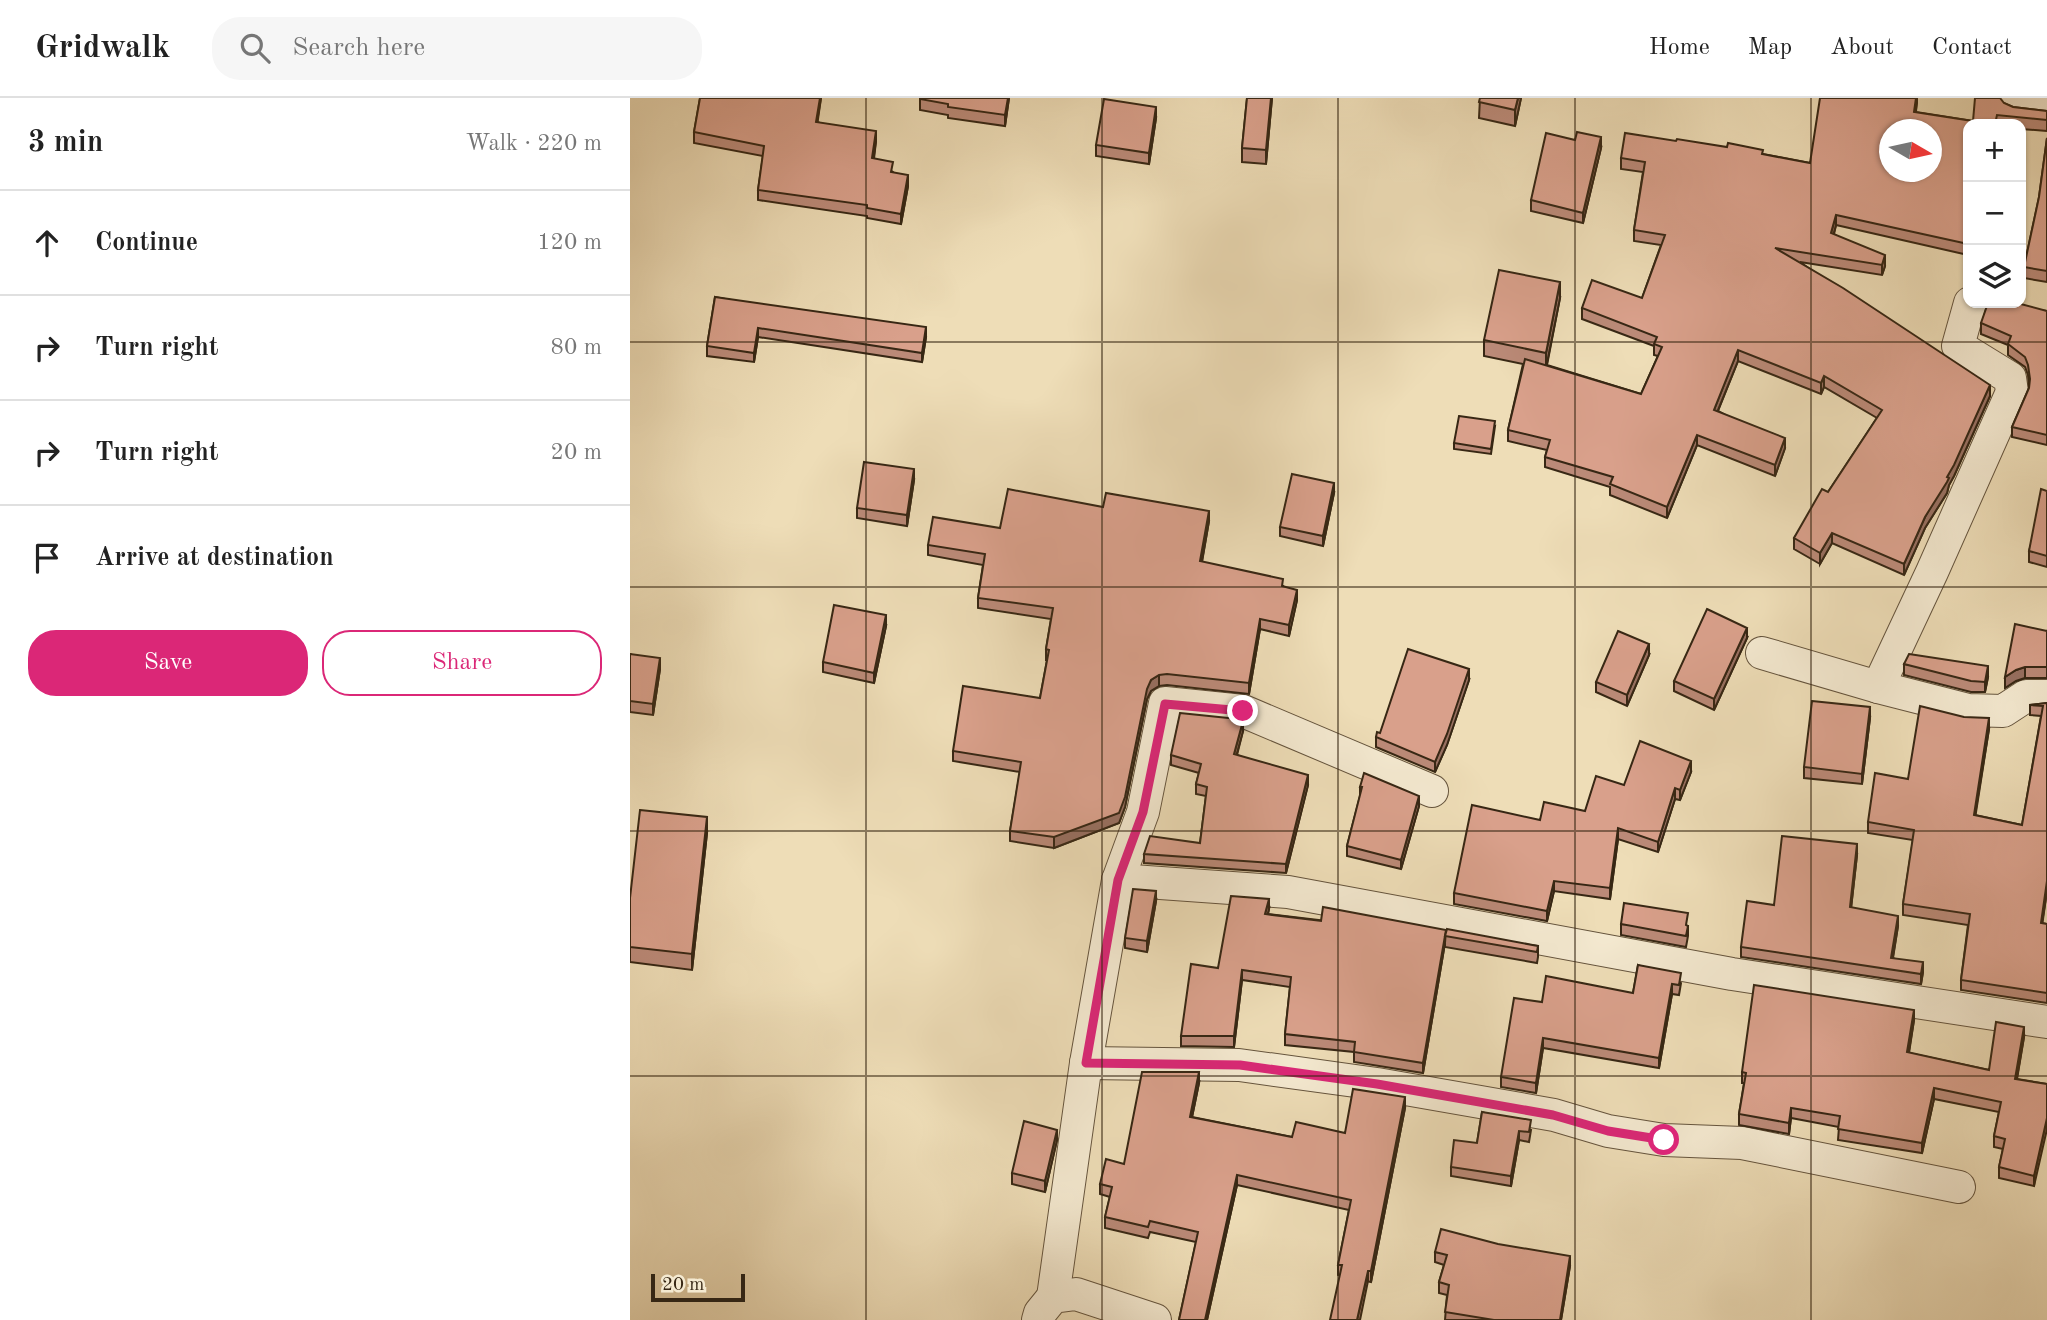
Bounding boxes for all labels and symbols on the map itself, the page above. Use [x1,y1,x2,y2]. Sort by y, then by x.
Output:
north arrow [1879,119,1942,182]
route end [1227,695,1258,726]
route start [1648,1124,1679,1155]
scale bar [651,1271,746,1303]

